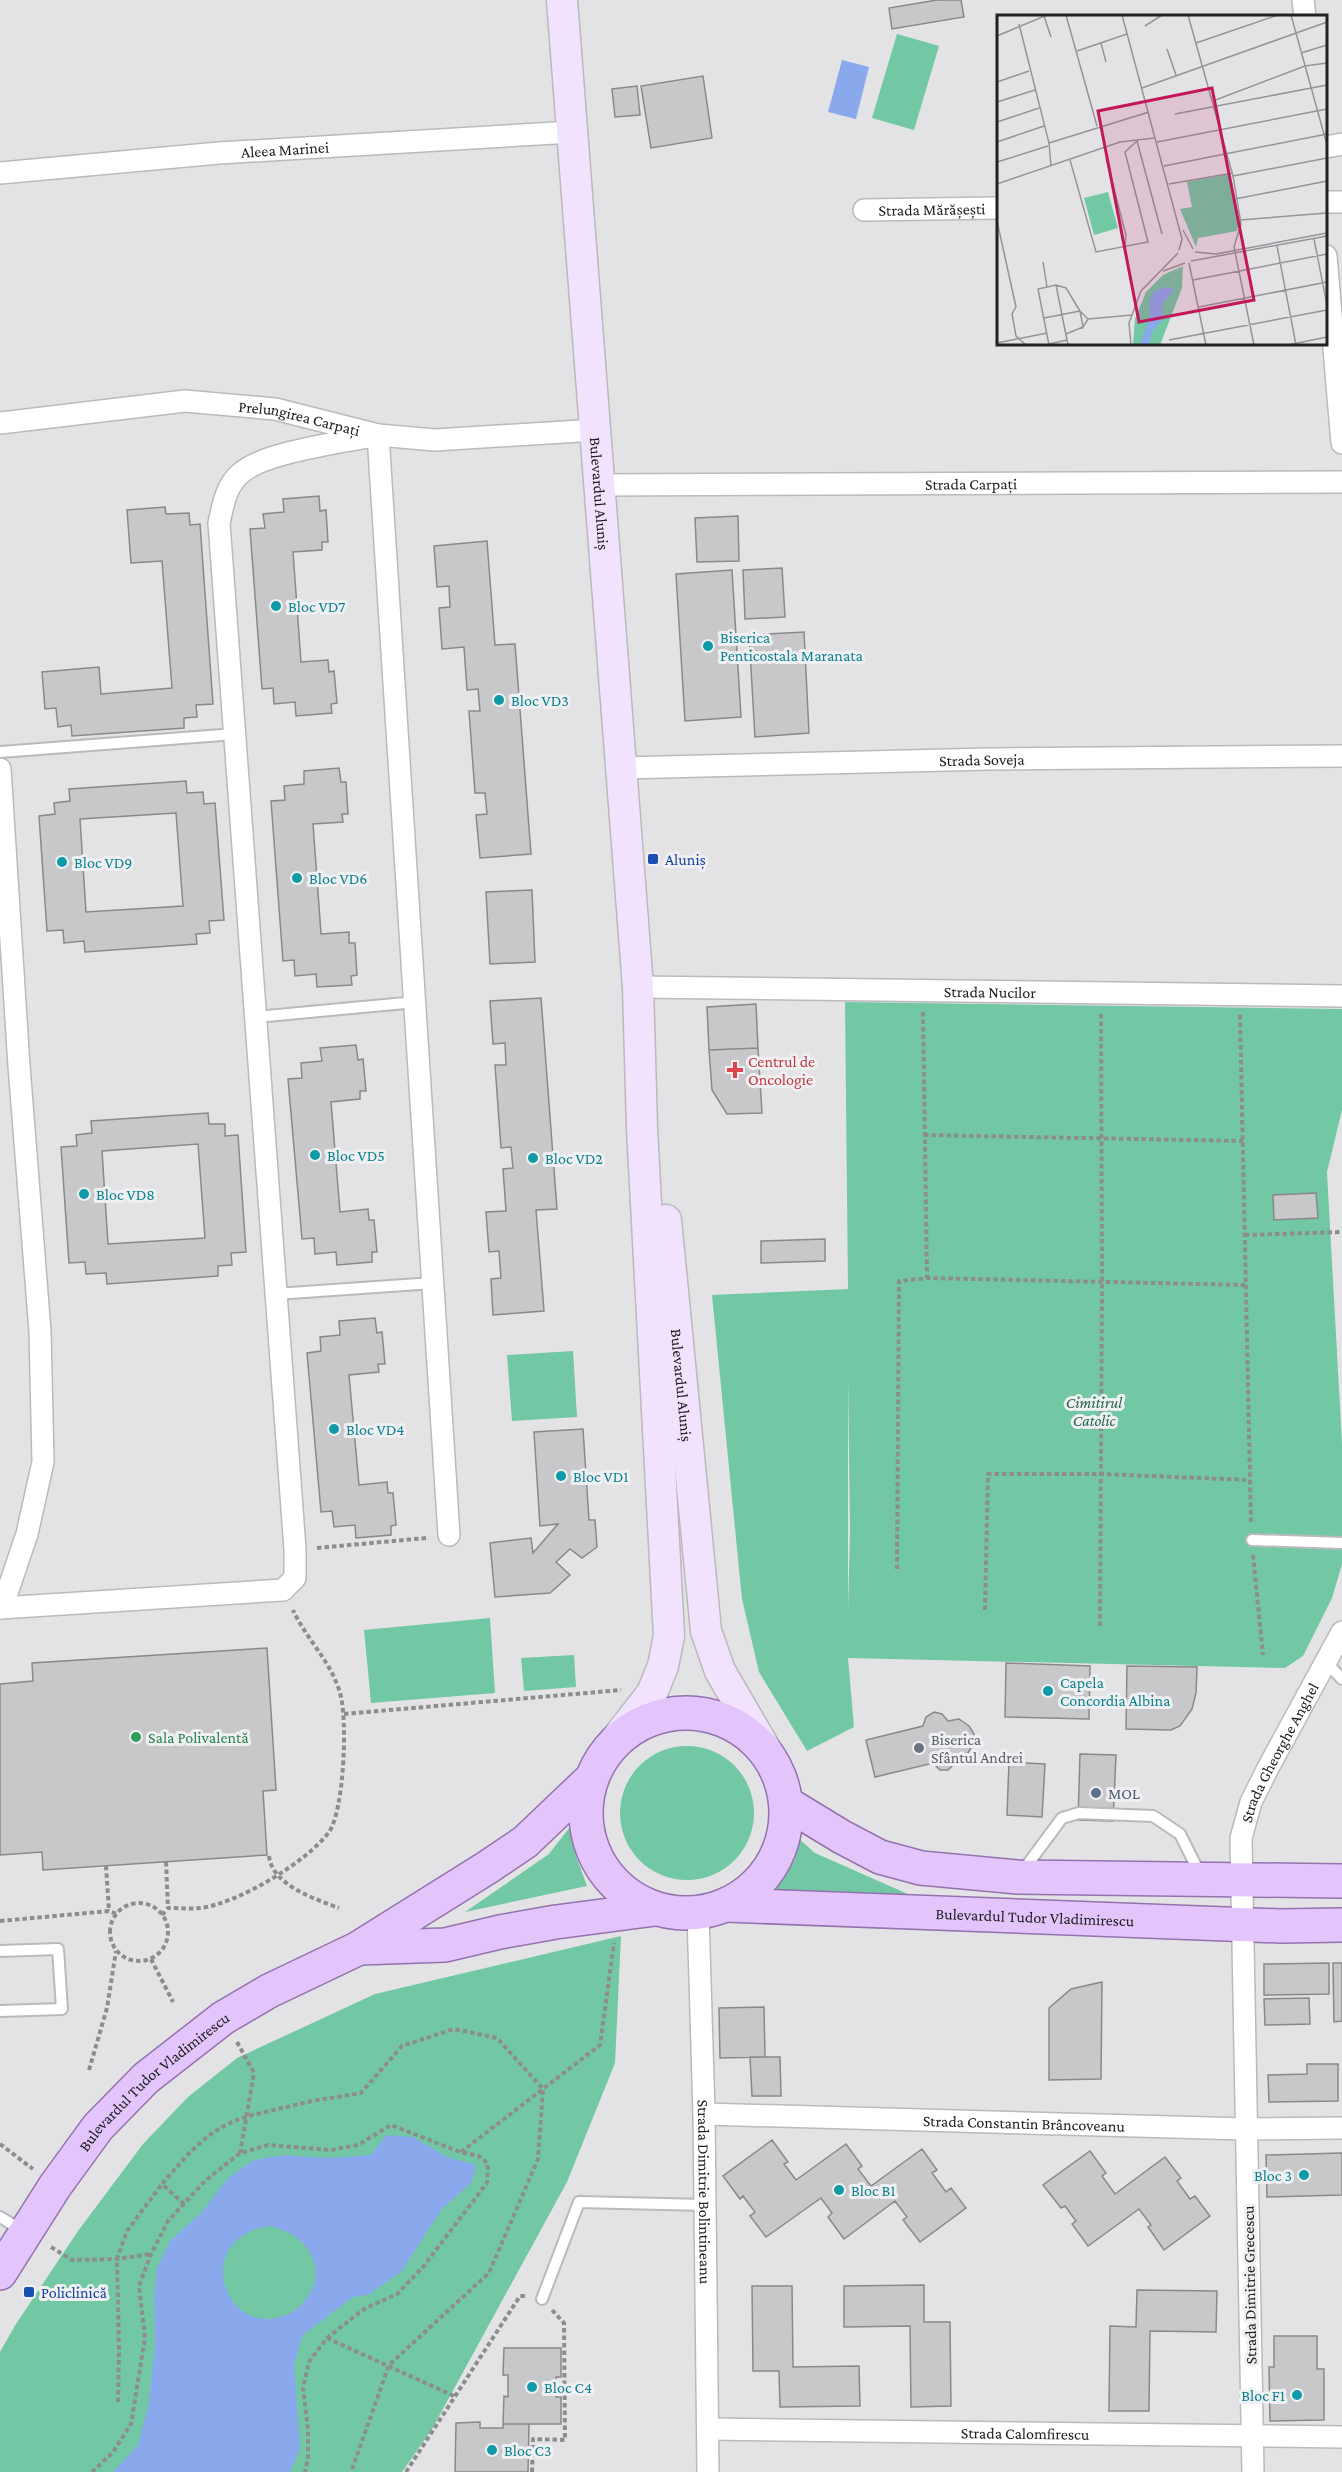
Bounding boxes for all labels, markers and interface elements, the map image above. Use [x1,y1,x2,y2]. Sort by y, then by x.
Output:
inset map [997,15,1327,345]
street label: Aleea Marinei [241,138,329,161]
street label: Strada Mărășești [878,200,986,220]
street label: Prelungirea Carpați [238,398,362,440]
street label: Bulevardul Aluniș [587,436,612,551]
street label: Strada Carpați [925,475,1017,494]
place label: Bloc VD7 [288,598,346,615]
marker: Bloc VD7 [269,599,283,613]
place label: Biserica Penticostala Maranata [720,629,864,664]
marker: Biserica Penticostala Maranata [701,639,715,653]
place label: Bloc VD3 [511,692,569,709]
marker: Bloc VD3 [492,693,506,707]
street label: Strada Soveja [939,751,1025,769]
place label: Aluniș [665,851,706,870]
marker: Aluniș [646,852,660,866]
place label: Bloc VD9 [74,854,132,871]
marker: Bloc VD9 [55,855,69,869]
place label: Bloc VD6 [309,870,367,887]
marker: Bloc VD6 [290,871,304,885]
street label: Strada Nucilor [944,983,1036,1001]
place label: Centrul de Oncologie [748,1053,815,1089]
marker: Centrul de Oncologie [726,1061,744,1079]
place label: Bloc VD5 [327,1147,385,1164]
marker: Bloc VD5 [308,1148,322,1162]
place label: Bloc VD2 [545,1150,603,1167]
marker: Bloc VD2 [526,1151,540,1165]
place label: Bloc VD8 [96,1186,155,1203]
marker: Bloc VD8 [77,1187,91,1201]
street label: Bulevardul Aluniș [668,1328,696,1443]
park label: Cimitirul Catolic [1066,1394,1123,1429]
place label: Bloc VD4 [346,1421,405,1438]
marker: Bloc VD4 [327,1422,341,1436]
place label: Bloc VD1 [573,1468,629,1485]
marker: Bloc VD1 [554,1469,568,1483]
place label: Capela Concordia Albina [1060,1674,1171,1709]
street label: Strada Gheorghe Anghel [1238,1680,1322,1825]
marker: Capela Concordia Albina [1041,1684,1055,1698]
place label: Sala Polivalentă [148,1729,249,1746]
marker: Sala Polivalentă [129,1730,143,1744]
place label: Biserica Sfântul Andrei [931,1731,1023,1766]
marker: Biserica Sfântul Andrei [912,1741,926,1755]
place label: MOL [1108,1785,1140,1802]
marker: MOL [1089,1786,1103,1800]
street label: Bulevardul Tudor Vladimirescu [935,1905,1135,1929]
street label: Bulevardul Tudor Vladimirescu [75,2008,233,2154]
street label: Strada Dimitrie Bolintineanu [695,2099,714,2285]
street label: Strada Constantin Brâncoveanu [923,2112,1126,2135]
place label: Bloc 3 [1254,2167,1292,2184]
marker: Bloc 3 [1297,2168,1311,2182]
place label: Bloc B1 [851,2182,896,2199]
marker: Bloc B1 [832,2183,846,2197]
street label: Strada Dimitrie Grecescu [1240,2205,1259,2365]
place label: Policlinică [41,2284,107,2301]
marker: Policlinică [22,2285,36,2299]
place label: Bloc C4 [544,2379,592,2396]
marker: Bloc C4 [525,2380,539,2394]
place label: Bloc F1 [1241,2387,1285,2404]
marker: Bloc F1 [1290,2388,1304,2402]
street label: Strada Calomfirescu [961,2424,1090,2443]
place label: Bloc C3 [504,2442,552,2459]
marker: Bloc C3 [485,2443,499,2457]

